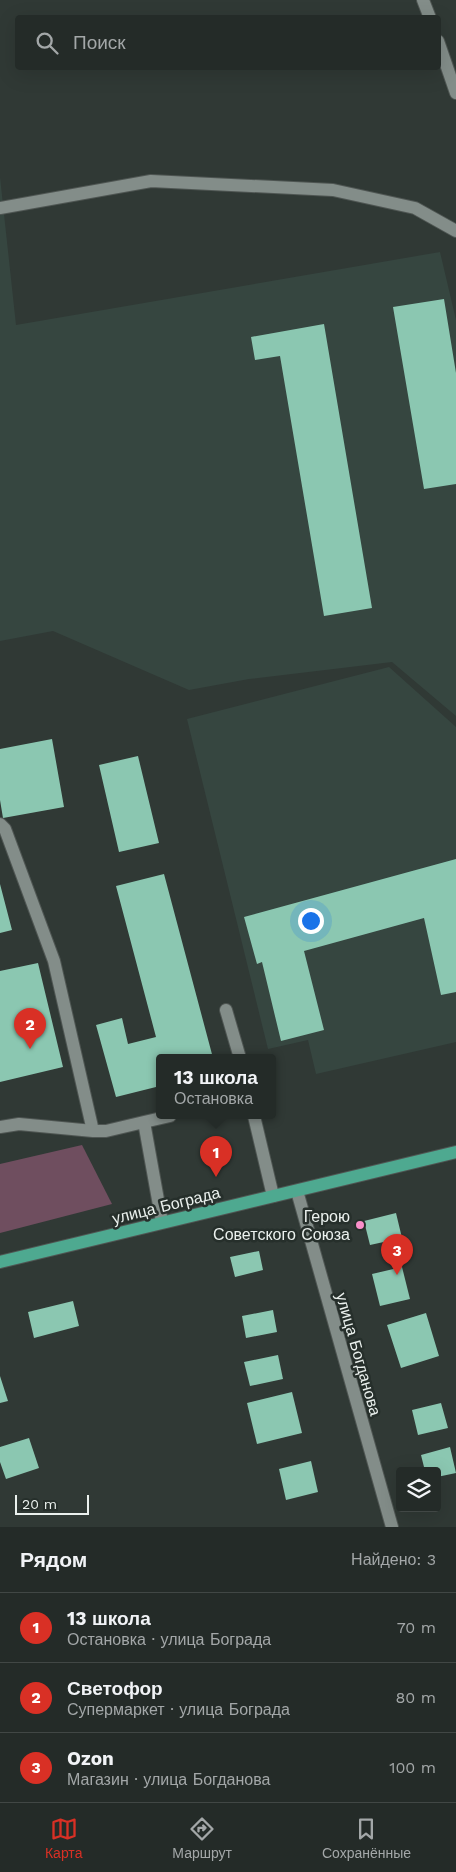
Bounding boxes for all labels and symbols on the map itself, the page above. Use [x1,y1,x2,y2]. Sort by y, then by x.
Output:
your location [298,908,324,934]
pin: 2 [14,1008,46,1049]
pin: 1 [200,1136,232,1177]
street label: улица Бограда [110,1183,222,1228]
place label: Герою Советского Союза [213,1207,350,1244]
marker: Герою Советского Союза [354,1219,366,1231]
pin: 3 [381,1234,413,1275]
street label: улица Богданова [332,1290,385,1418]
scale bar [15,1492,89,1515]

